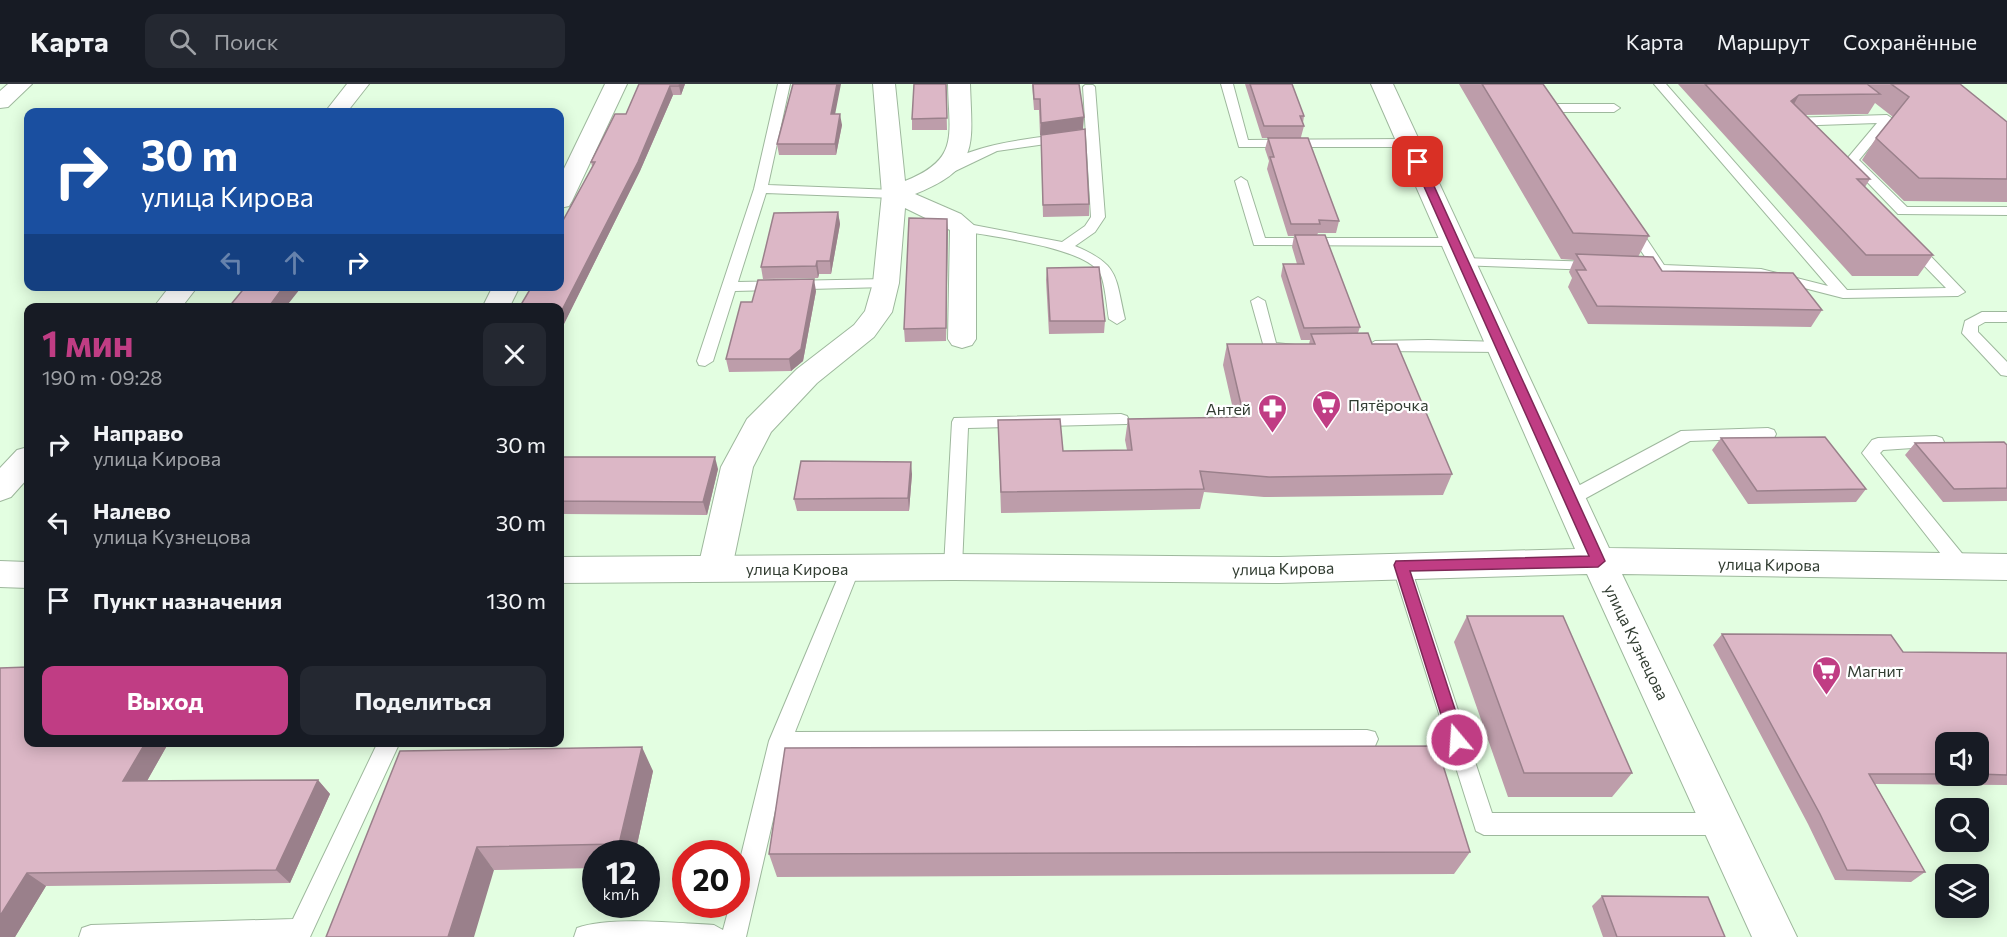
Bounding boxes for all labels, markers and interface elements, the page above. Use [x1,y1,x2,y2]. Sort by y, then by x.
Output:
search box [145,14,565,68]
text: Карта [30,24,109,58]
icon: search [166,25,199,58]
text: Поиск [214,28,278,55]
text: Карта [1626,29,1684,54]
text: Маршрут [1717,29,1810,54]
text: Сохранённые [1843,29,1977,54]
text: 30 m [141,128,238,180]
icon: right [42,132,120,210]
pin [1392,136,1443,187]
icon: arrive [1401,145,1434,178]
text: улица Кирова [141,180,314,213]
icon: left [215,246,248,279]
icon: ahead [278,246,311,279]
icon: right [341,246,374,279]
text: 1 мин [42,320,134,364]
button: close [483,323,546,386]
text: 190 m · 09:28 [42,365,163,389]
supermarket icon: Пятёрочка [1311,388,1343,430]
pharmacy icon: Антей [1256,392,1288,434]
place label: Пятёрочка [1348,395,1428,414]
place label: Антей [1206,399,1251,418]
text: Направо [93,419,183,446]
icon: right [42,428,75,461]
text: 30 m [496,431,546,458]
text: улица Кирова [93,446,221,470]
text: Налево [93,497,171,524]
icon: left [42,506,75,539]
text: 30 m [496,509,546,536]
text: улица Кузнецова [93,524,251,548]
street label: улица Кирова [1718,554,1820,574]
street label: улица Кирова [1232,558,1334,578]
street label: улица Кирова [746,559,848,578]
street label: улица Кузнецова [1601,581,1673,703]
icon: arrive [42,584,75,617]
text: Пункт назначения [93,587,282,614]
text: 130 m [486,587,546,614]
supermarket icon: Магнит [1810,654,1842,696]
place label: Магнит [1847,661,1904,680]
button: Выход [42,666,288,735]
button: Поделиться [300,666,546,735]
position arrow [1425,708,1489,772]
map controls [1935,732,1989,918]
button: sound [1935,732,1989,786]
button: search [1935,798,1989,852]
speed limit sign: 20 [672,840,750,918]
text: 12 [606,853,636,890]
button: layers [1935,864,1989,918]
text: km/h [603,885,639,903]

